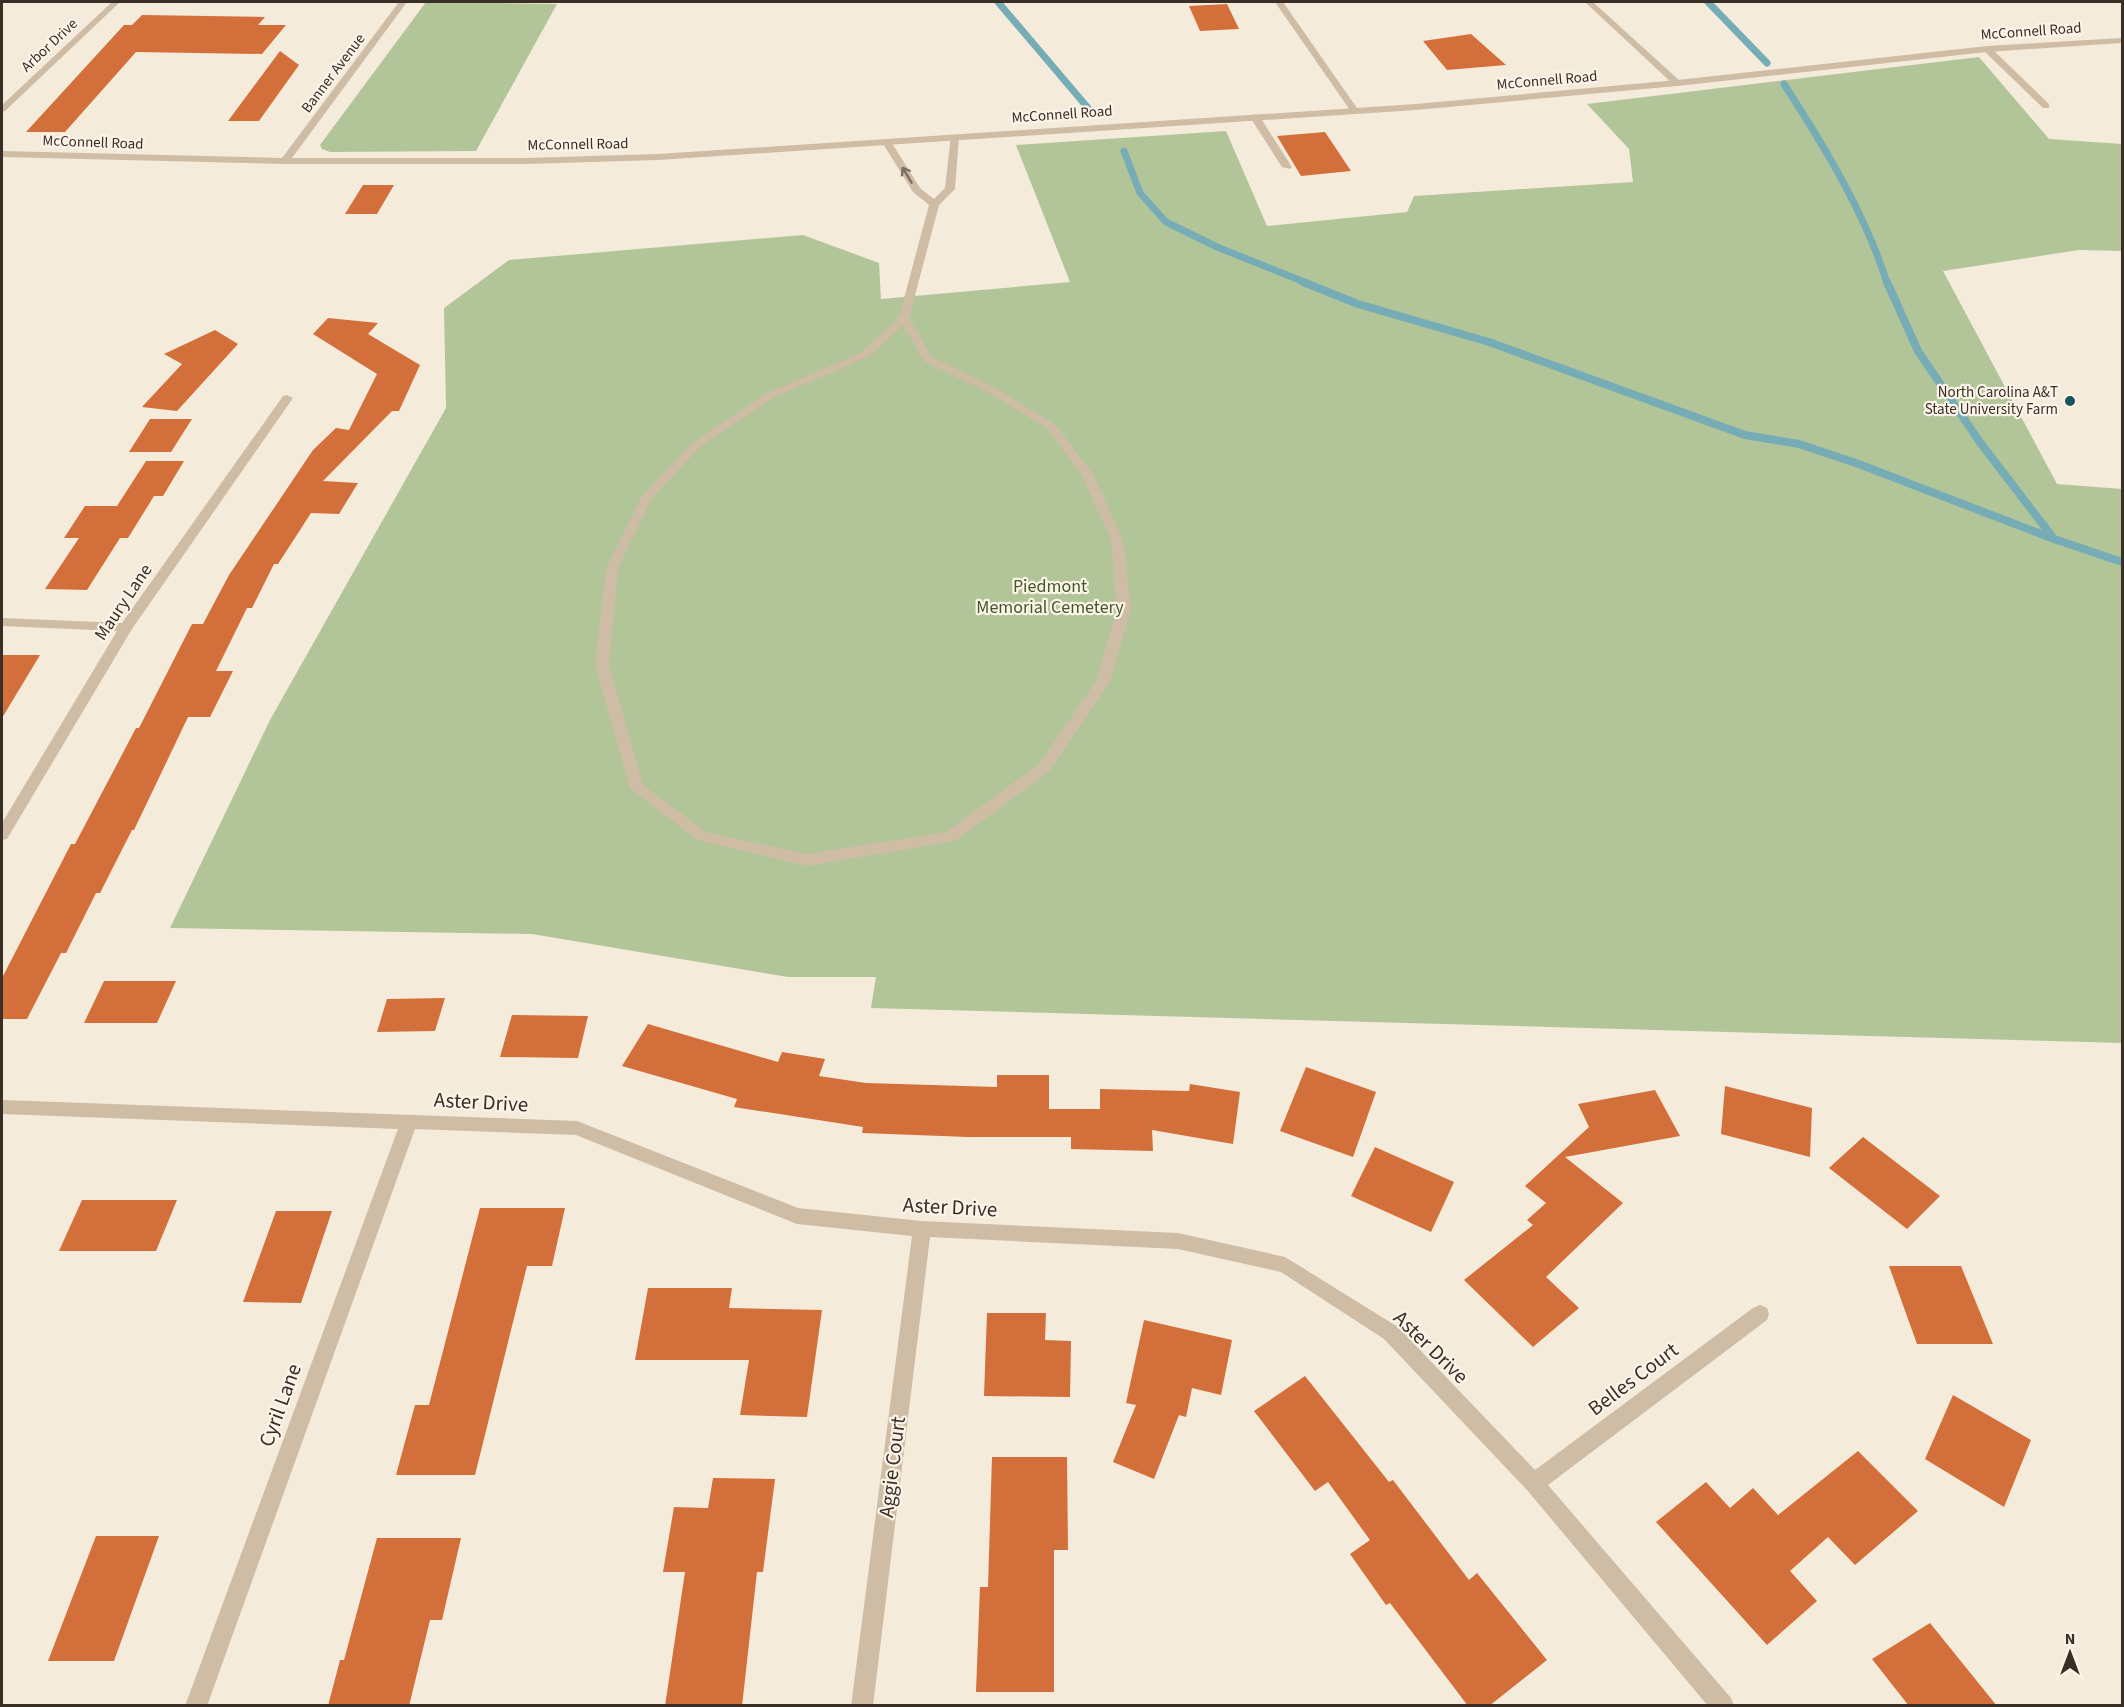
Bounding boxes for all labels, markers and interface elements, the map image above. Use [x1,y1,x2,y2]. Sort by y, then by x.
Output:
street label: Arbor Drive [16,14,82,77]
street label: McConnell Road [1980,17,2082,46]
street label: Banner Avenue [297,29,370,117]
street label: McConnell Road [1496,66,1598,95]
street label: McConnell Road [1011,100,1113,129]
street label: McConnell Road [42,130,144,155]
street label: McConnell Road [527,133,629,156]
one-way arrow [901,167,913,184]
place label: North Carolina A&T State University Farm [1925,382,2058,420]
marker: North Carolina A&T State University Farm [2063,394,2077,408]
street label: Maury Lane [89,559,158,645]
park label: Piedmont Memorial Cemetery [976,574,1124,620]
street label: Aster Drive [433,1085,529,1119]
street label: Aster Drive [902,1190,998,1224]
street label: Aster Drive [1387,1303,1475,1391]
street label: Belles Court [1582,1335,1684,1423]
street label: Cyril Lane [251,1359,309,1451]
street label: Aggie Court [871,1415,913,1519]
north arrow [2040,1623,2100,1683]
text: N [2065,1628,2075,1650]

